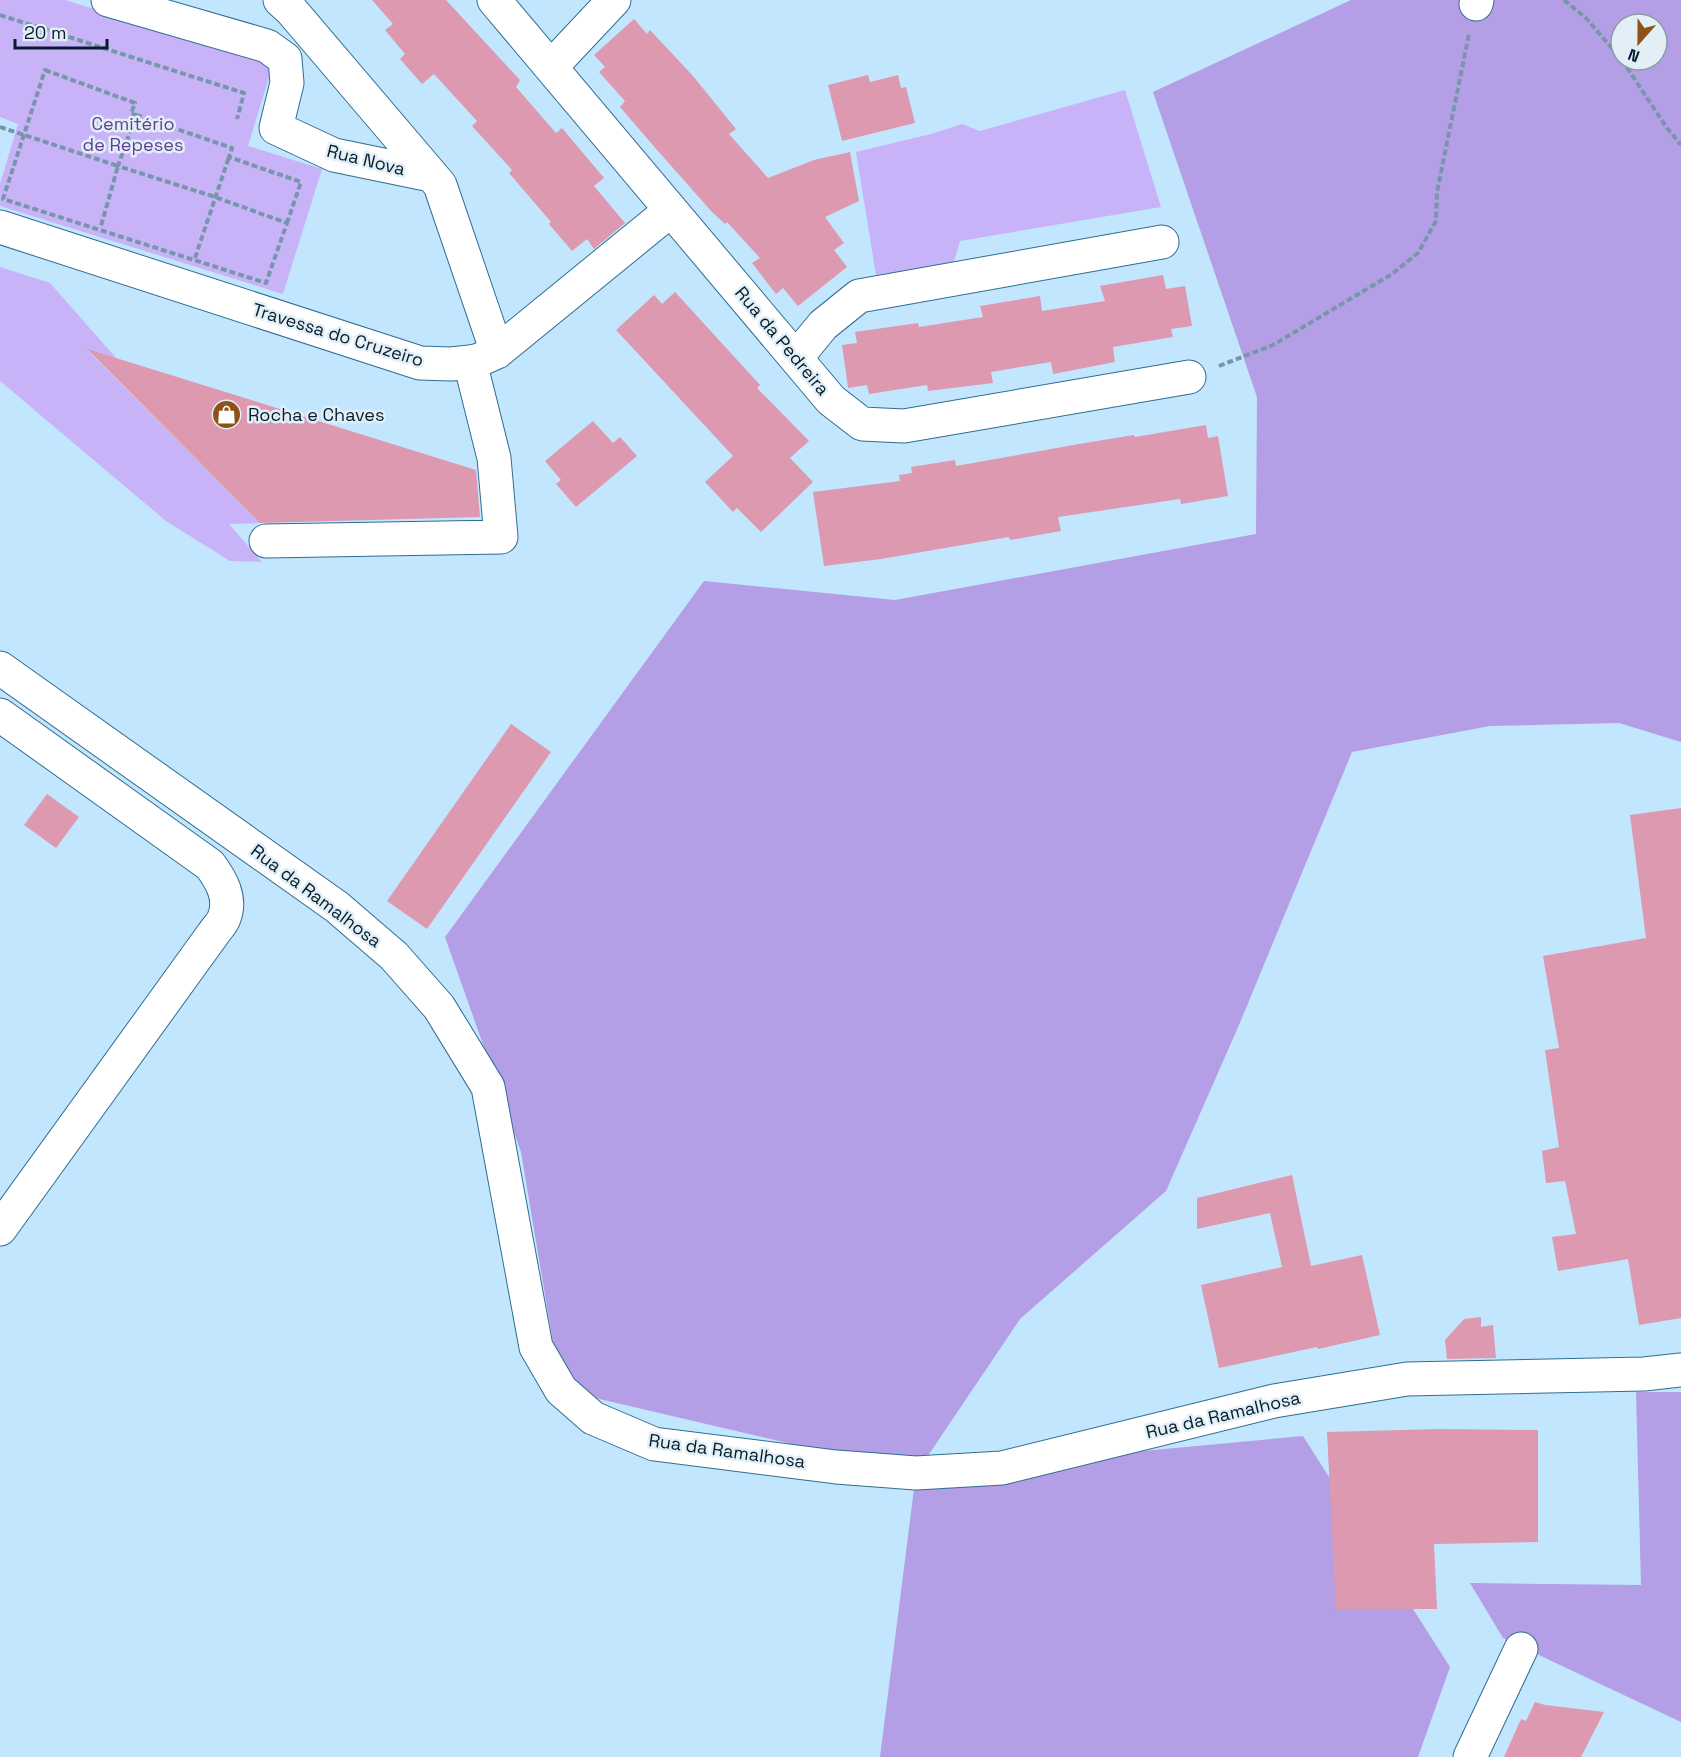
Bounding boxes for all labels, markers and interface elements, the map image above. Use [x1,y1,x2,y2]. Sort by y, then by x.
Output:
scale bar [15,12,106,50]
north arrow [1609,12,1669,72]
text: 20 m [24,21,67,44]
text: N [1625,44,1643,67]
park label: Cemitério de Repeses [83,112,183,156]
street label: Rua Nova [325,139,408,180]
street label: Rua da Pedreira [730,282,835,400]
street label: Travessa do Cruzeiro [250,298,427,372]
shop icon: Rocha e Chaves [211,399,243,431]
place label: Rocha e Chaves [248,403,384,426]
street label: Rua da Ramalhosa [246,839,386,952]
street label: Rua da Ramalhosa [1143,1386,1302,1443]
street label: Rua da Ramalhosa [647,1428,807,1473]

